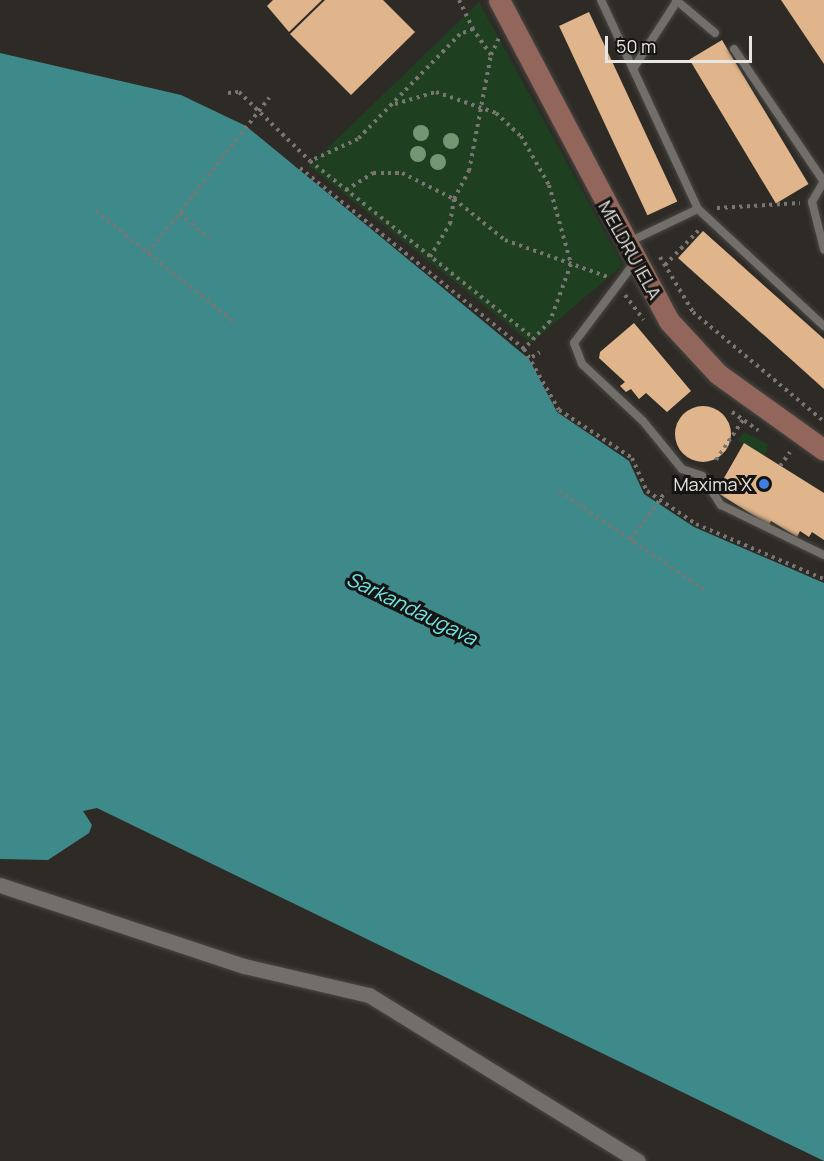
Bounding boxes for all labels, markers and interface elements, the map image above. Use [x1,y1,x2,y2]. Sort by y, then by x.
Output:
scale bar [608,24,755,62]
text: 50 m [616,34,656,58]
street label: MELDRU IELA [594,197,666,303]
place label: Maxima X [673,473,752,495]
marker: Maxima X [757,477,771,491]
water label: Sarkandaugava [343,566,481,650]

